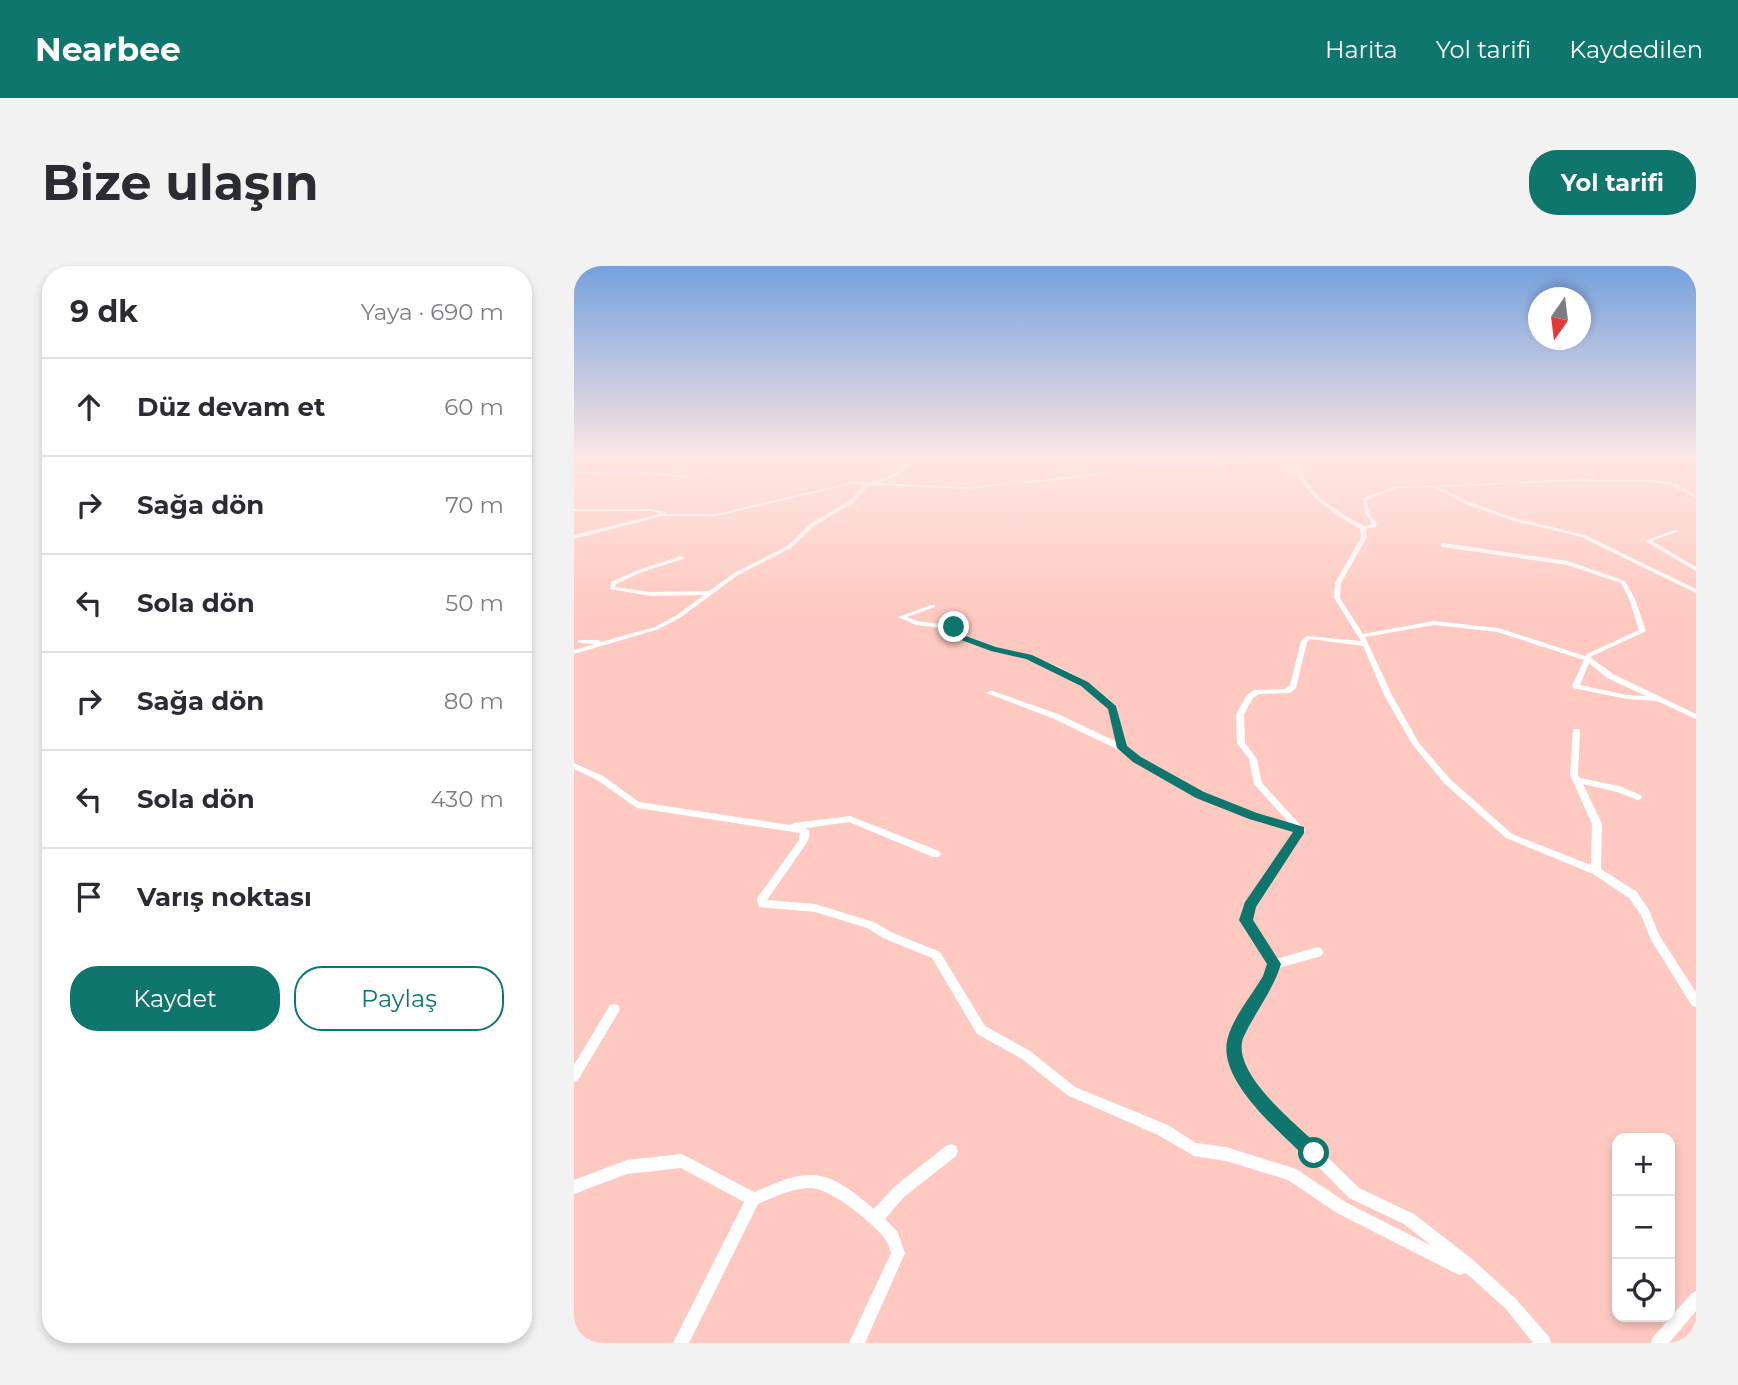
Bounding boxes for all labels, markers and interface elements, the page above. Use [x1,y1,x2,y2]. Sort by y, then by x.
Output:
text: Nearbee [35,29,181,69]
text: Harita [1325,35,1398,64]
text: Yol tarifi [1436,35,1531,64]
text: Kaydedilen [1569,35,1703,64]
button: Yol tarifi [1529,150,1696,215]
text: Bize ulaşın [42,153,319,212]
north arrow [1528,287,1591,350]
text: 9 dk [70,293,138,330]
text: Yaya · 690 m [361,298,504,326]
icon: ahead [70,388,108,426]
text: Düz devam et [137,391,325,423]
text: 60 m [444,393,504,421]
icon: right [70,486,108,524]
text: Sağa dön [137,489,264,521]
text: 70 m [445,491,504,519]
icon: left [70,584,108,622]
text: Sola dön [137,587,255,619]
text: 50 m [445,589,504,617]
route end [938,611,969,642]
icon: right [70,682,108,720]
text: Sağa dön [137,685,264,717]
text: 80 m [444,687,504,715]
icon: left [70,780,108,818]
text: Sola dön [137,783,255,815]
text: 430 m [431,785,504,813]
icon: arrive [70,878,108,916]
text: Varış noktası [137,881,312,913]
button: Kaydet [70,966,280,1031]
button: Paylaş [294,966,504,1031]
map controls [1612,1133,1675,1322]
button: + [1612,1133,1675,1196]
route start [1298,1137,1329,1168]
button: − [1612,1196,1675,1259]
button: locate [1612,1259,1675,1322]

